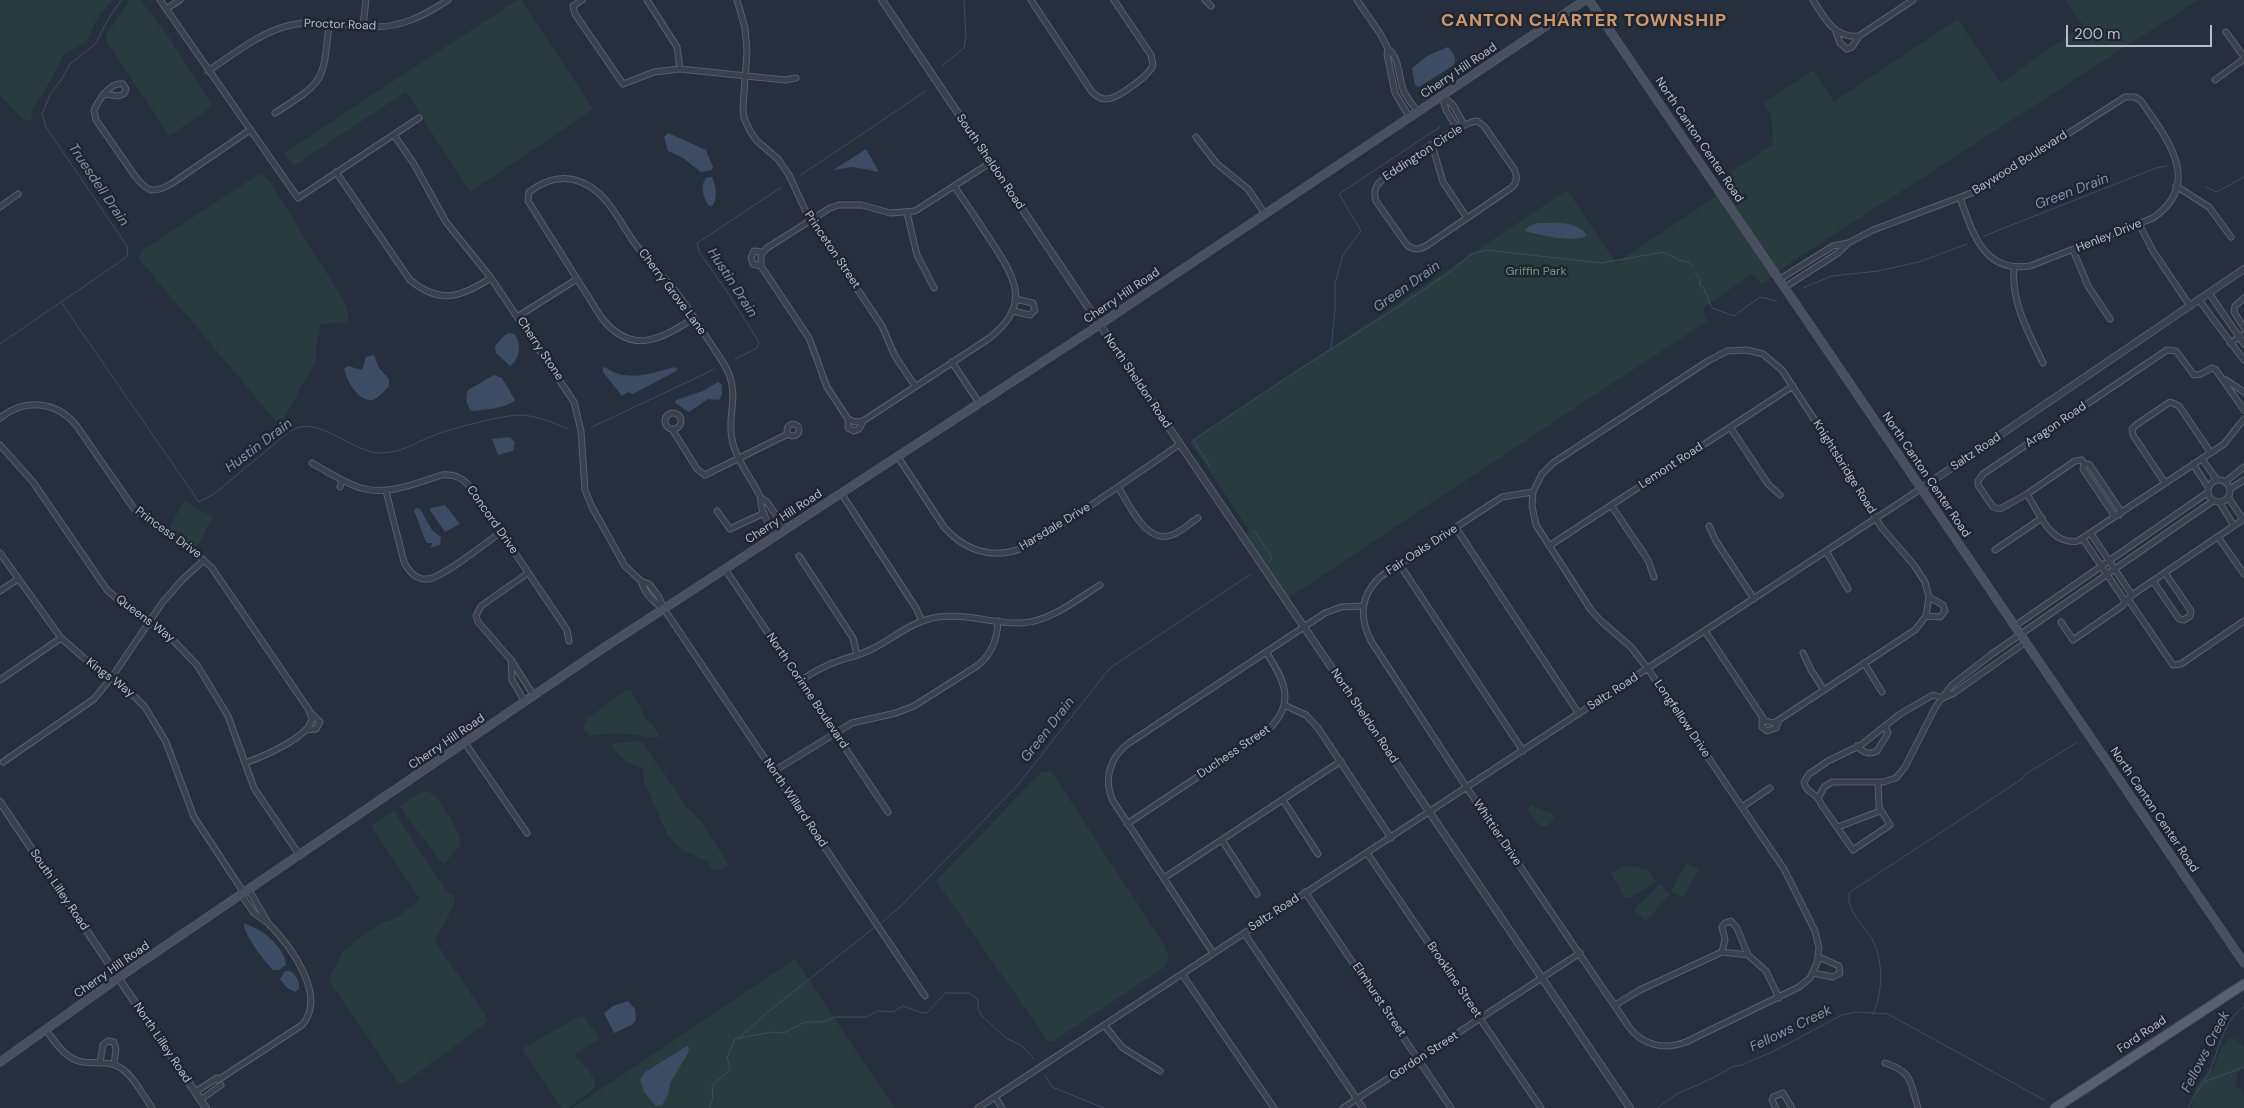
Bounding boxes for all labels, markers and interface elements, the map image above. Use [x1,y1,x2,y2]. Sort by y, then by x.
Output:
district label: CANTON CHARTER TOWNSHIP [1438,10,1730,32]
scale bar [2069,15,2215,47]
street label: Proctor Road [304,17,376,33]
text: 200 m [2074,24,2120,44]
street label: Cherry Hill Road [1418,40,1500,102]
street label: North Canton Center Road [1652,75,1746,205]
street label: South Sheldon Road [953,112,1027,212]
street label: Eddington Circle [1380,122,1466,184]
street label: Baywood Boulevard [1970,128,2070,198]
water label: Truesdell Drain [64,140,132,230]
water label: Green Drain [2033,170,2111,214]
street label: Princeton Street [801,209,863,291]
street label: Henley Drive [2074,216,2144,256]
water label: Hustin Drain [703,245,761,321]
street label: Cherry Grove Lane [635,246,709,338]
water label: Green Drain [1370,258,1444,316]
street label: Cherry Hill Road [1081,265,1163,327]
park label: Griffin Park [1505,265,1567,279]
street label: Cherry Stone [514,315,566,383]
street label: North Sheldon Road [1100,331,1174,431]
street label: Aragon Road [2023,399,2089,451]
street label: North Canton Center Road [1879,410,1973,540]
water label: Hustin Drain [222,415,296,477]
street label: Knightsbridge Road [1809,417,1879,517]
street label: Saltz Road [1948,430,2004,474]
street label: Lemont Road [1636,440,1706,492]
street label: Concord Drive [463,483,521,557]
street label: Cherry Hill Road [743,487,825,547]
street label: Harsdale Drive [1017,500,1093,554]
street label: Princess Drive [132,504,204,562]
street label: Fair Oaks Drive [1384,522,1460,578]
street label: Queens Way [113,592,177,646]
street label: North Corinne Boulevard [763,631,851,751]
street label: Kings Way [83,655,137,701]
street label: North Sheldon Road [1327,666,1401,766]
street label: Saltz Road [1585,670,1641,714]
street label: Longfellow Drive [1651,677,1713,761]
water label: Green Drain [1017,694,1079,766]
street label: Cherry Hill Road [406,711,488,773]
street label: Duchess Street [1195,722,1273,782]
street label: North Canton Center Road [2107,745,2201,875]
street label: North Willard Road [760,756,830,850]
street label: Whittier Drive [1470,797,1524,869]
street label: South Lilley Road [27,847,91,933]
street label: Saltz Road [1246,891,1302,935]
street label: Cherry Hill Road [72,939,152,1001]
street label: Brookline Street [1423,939,1485,1021]
street label: Elmhurst Street [1349,960,1409,1040]
street label: North Lilley Road [130,1000,194,1086]
water label: Fellows Creek [1747,1002,1835,1056]
water label: Fellows Creek [2178,1008,2234,1096]
street label: Ford Road [2115,1013,2169,1057]
street label: Gordon Street [1387,1028,1461,1084]

